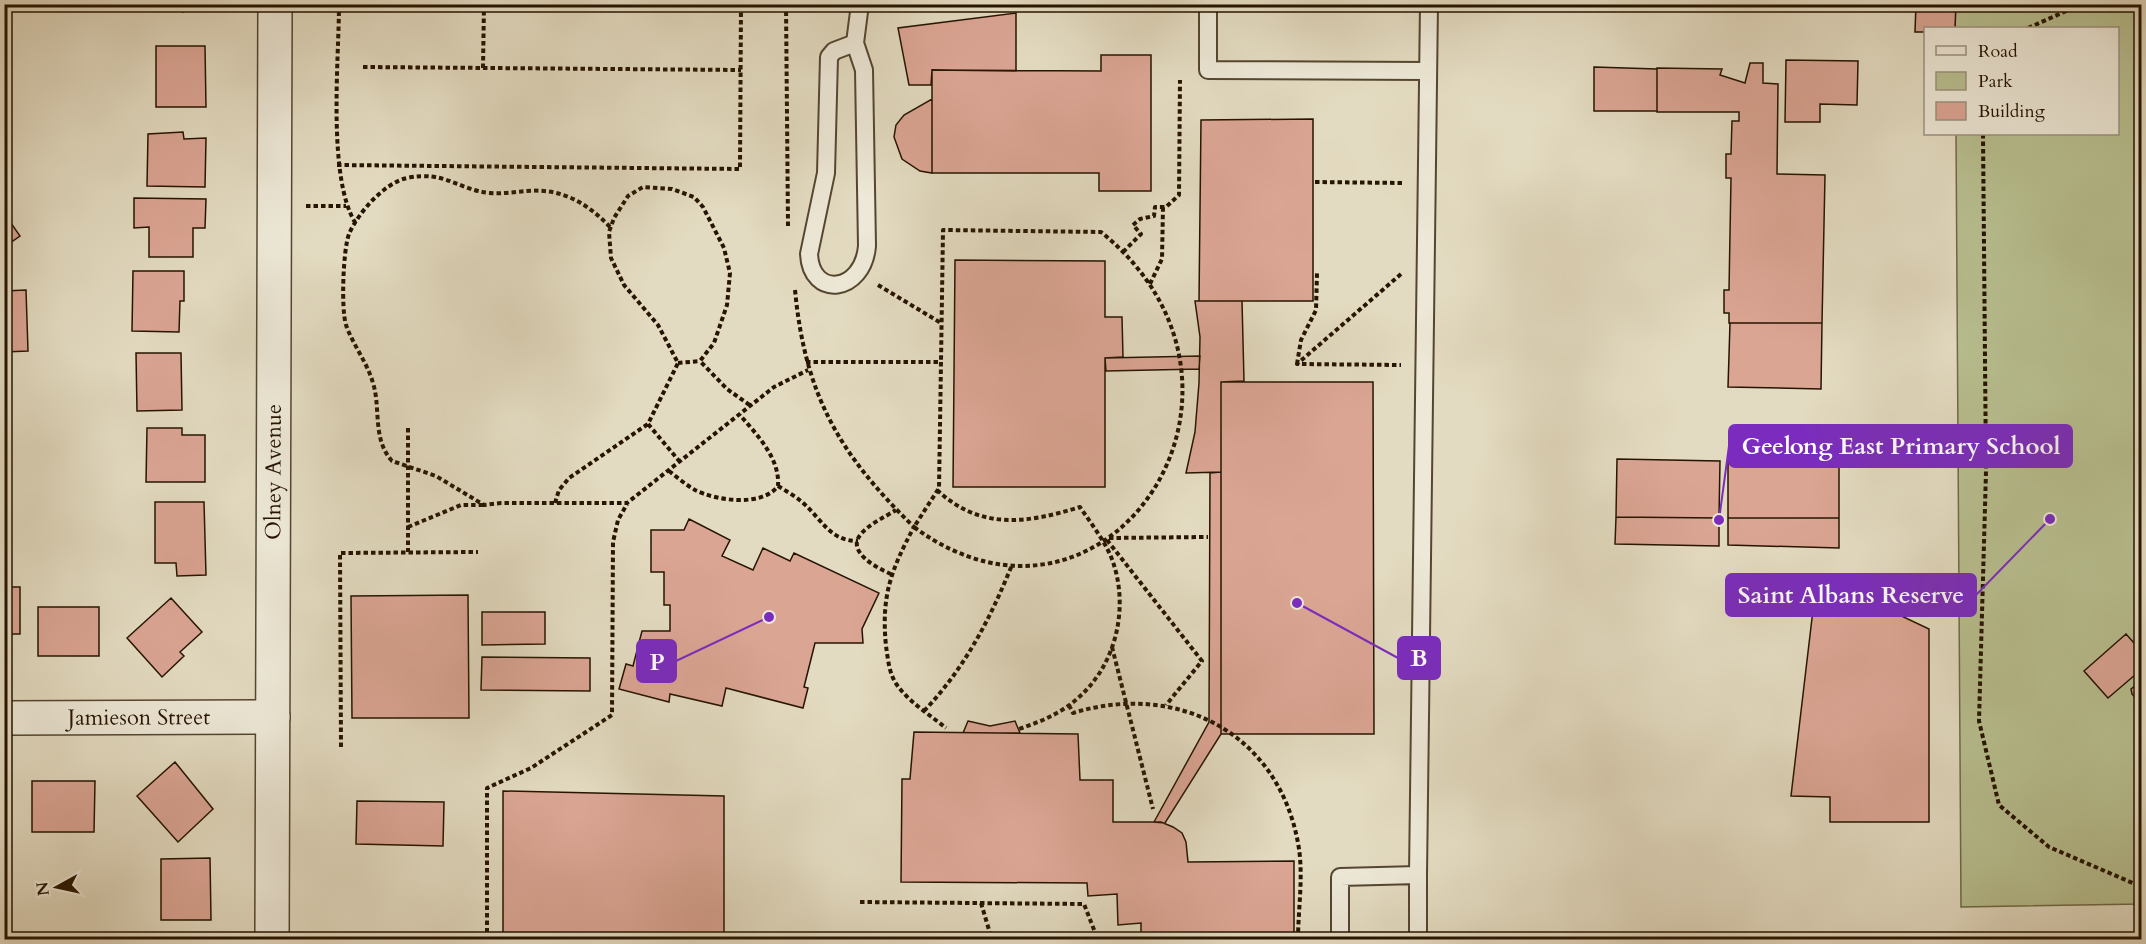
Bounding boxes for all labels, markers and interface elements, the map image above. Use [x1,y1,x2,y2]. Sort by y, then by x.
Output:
legend [1924,27,2119,135]
text: Road [1978,39,2018,64]
text: Park [1978,69,2013,94]
text: Building [1978,99,2046,124]
street label: Olney Avenue [258,404,289,540]
callout: Geelong East Primary School [1729,425,2072,467]
text: Geelong East Primary School [1741,430,2061,463]
callout: Saint Albans Reserve [1726,574,1976,616]
text: Saint Albans Reserve [1738,579,1964,612]
callout: B [1398,637,1440,679]
callout: P [637,640,676,682]
text: B [1410,642,1428,675]
text: P [649,646,665,679]
street label: Jamieson Street [65,702,210,733]
north arrow [27,857,87,917]
text: N [31,880,55,897]

